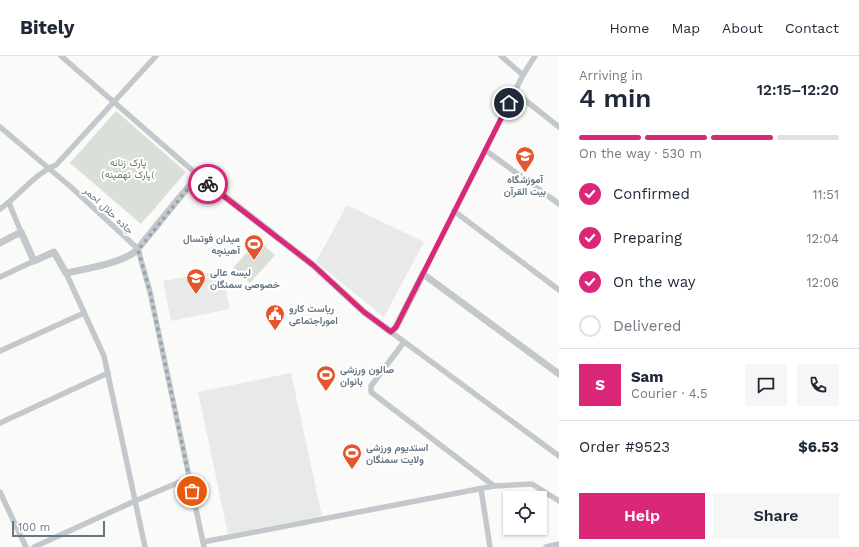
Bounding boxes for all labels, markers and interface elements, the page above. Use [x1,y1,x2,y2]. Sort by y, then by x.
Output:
text: Bitely [20,16,74,39]
text: Home [609,20,649,36]
text: Map [671,20,700,36]
text: About [722,20,763,36]
text: Contact [785,20,839,36]
text: Arriving in [579,68,643,83]
text: 12:15–12:20 [757,81,839,99]
text: 4 min [579,83,651,113]
pin [492,86,526,120]
icon: home [498,92,520,114]
school or university icon: آموزشگاه بیت القرآن [514,145,536,173]
text: On the way · 530 m [579,146,702,161]
park label: پارک زنانه (پارک تهمینه( [101,157,155,182]
courier [188,164,228,204]
icon: bike [197,173,219,195]
place label: آموزشگاه بیت القرآن [504,174,546,198]
icon: check [579,183,601,205]
street label: جاده حلال احمر [80,184,136,237]
text: Confirmed [613,185,690,203]
text: 11:51 [812,187,839,202]
icon: check [579,227,601,249]
text: Preparing [613,229,682,247]
text: 12:04 [806,231,839,246]
place label: میدان فوتسال آهینچه [183,233,241,258]
sports icon: میدان فوتسال آهینچه [243,233,265,261]
school or university icon: لیسه عالی خصوصی سمنگان [185,267,207,295]
place label: لیسه عالی خصوصی سمنگان [210,267,280,291]
icon: check [579,271,601,293]
text: On the way [613,273,695,291]
text: 12:06 [807,275,839,290]
public building icon: ریاست کارو اموراجتماعی [264,303,286,331]
place label: ریاست کارو اموراجتماعی [289,303,338,327]
text: Delivered [613,317,681,335]
sports icon: صالون ورزشی بانوان [315,364,337,392]
place label: صالون ورزشی بانوان [340,364,395,388]
button: chat [745,364,787,406]
button: phone [797,364,839,406]
text: Sam [631,368,663,386]
text: S [595,376,605,394]
text: Courier · 4.5 [631,386,708,401]
text: Order #9523 [579,438,670,456]
text: $6.53 [798,438,839,456]
sports icon: استدیوم ورزشی ولایت سمنگان [341,442,363,470]
place label: استدیوم ورزشی ولایت سمنگان [366,442,428,466]
pin [175,474,209,508]
icon: bag [181,480,203,502]
map controls [503,491,547,535]
button: locate [503,491,547,535]
button: Help [579,493,705,539]
button: Share [713,493,839,539]
scale bar [12,519,105,538]
text: 100 m [18,521,50,534]

